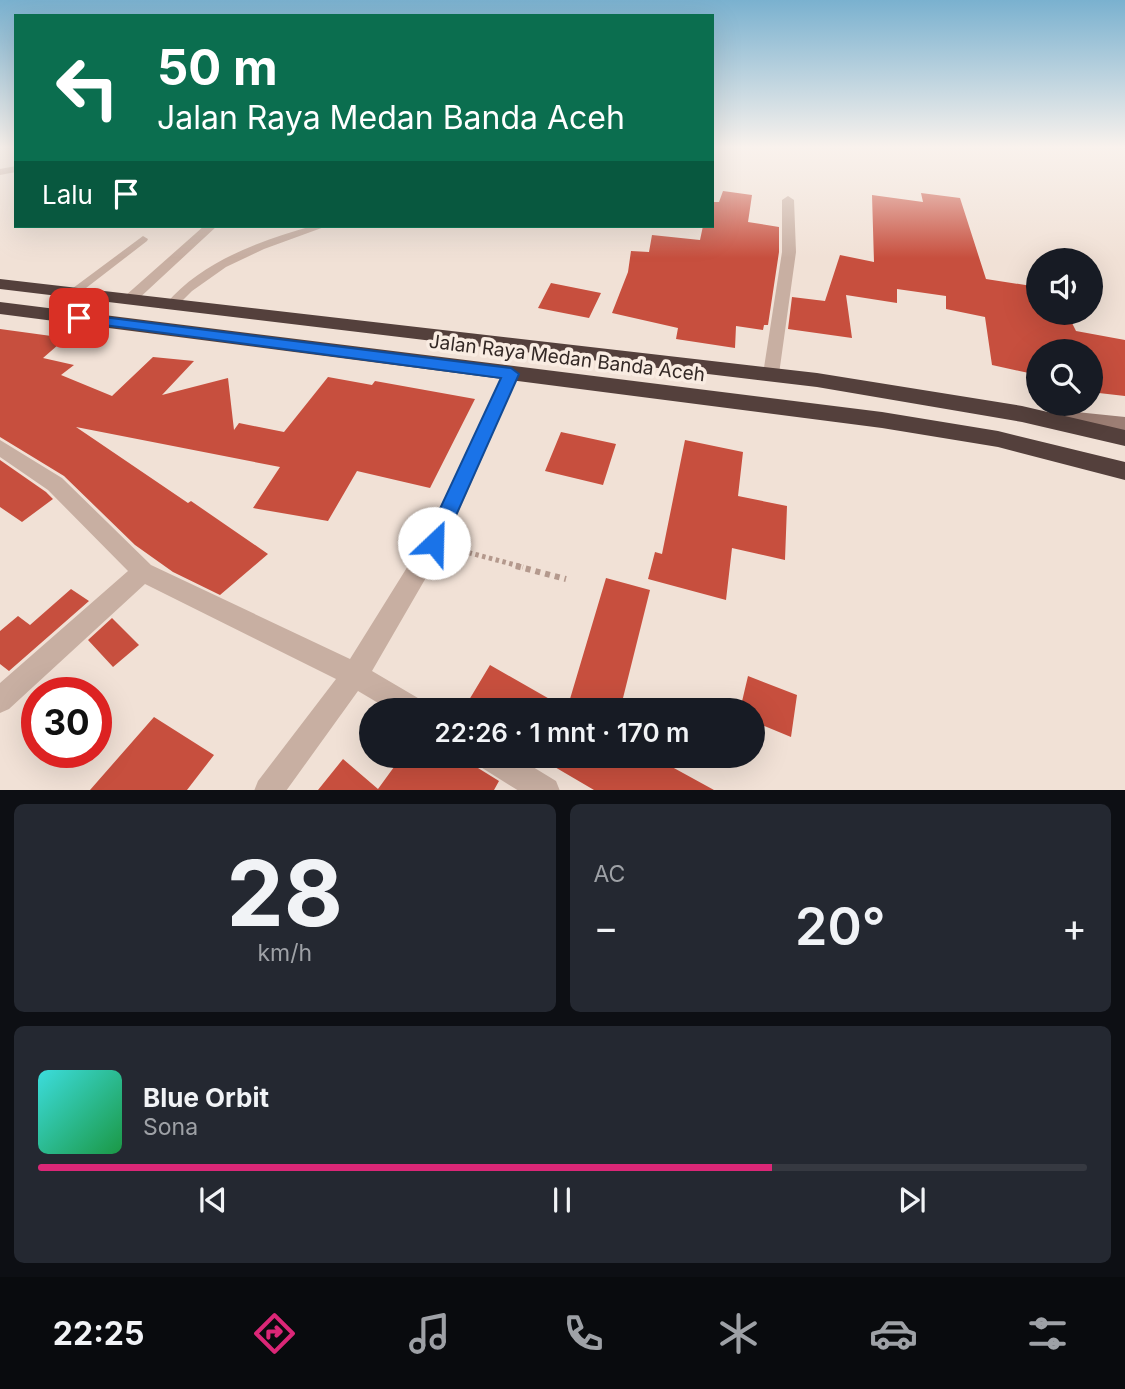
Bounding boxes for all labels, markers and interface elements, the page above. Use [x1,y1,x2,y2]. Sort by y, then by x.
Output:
text: 50 m [157,38,278,97]
icon: left [42,42,133,133]
text: Jalan Raya Medan Banda Aceh [157,98,625,137]
icon: arrive [107,175,145,213]
text: Lalu [42,179,93,210]
map controls [1026,248,1103,416]
button: sound [1026,248,1103,325]
pin [49,288,109,348]
icon: arrive [60,299,98,337]
street label: Jalan Raya Medan Banda Aceh [428,330,706,386]
button: search [1026,339,1103,416]
position arrow [397,506,471,580]
speed limit sign: 30 [21,677,112,768]
text: 22:26 · 1 mnt · 170 m [434,717,690,748]
text: 28 [226,838,343,948]
text: AC [594,860,625,888]
text: 20° [795,895,886,958]
text: − [594,904,619,950]
text: + [1062,904,1087,950]
text: km/h [257,939,312,967]
text: Blue Orbit [143,1082,269,1113]
text: Sona [143,1113,198,1141]
icon: previous [194,1181,232,1219]
icon: pause [543,1181,581,1219]
icon: next [893,1181,931,1219]
icon: directions [250,1309,299,1358]
icon: music [405,1309,454,1358]
icon: phone [559,1309,608,1358]
icon: climate [714,1309,763,1358]
icon: car [869,1309,918,1358]
icon: filters [1023,1309,1072,1358]
text: 22:25 [53,1314,144,1353]

